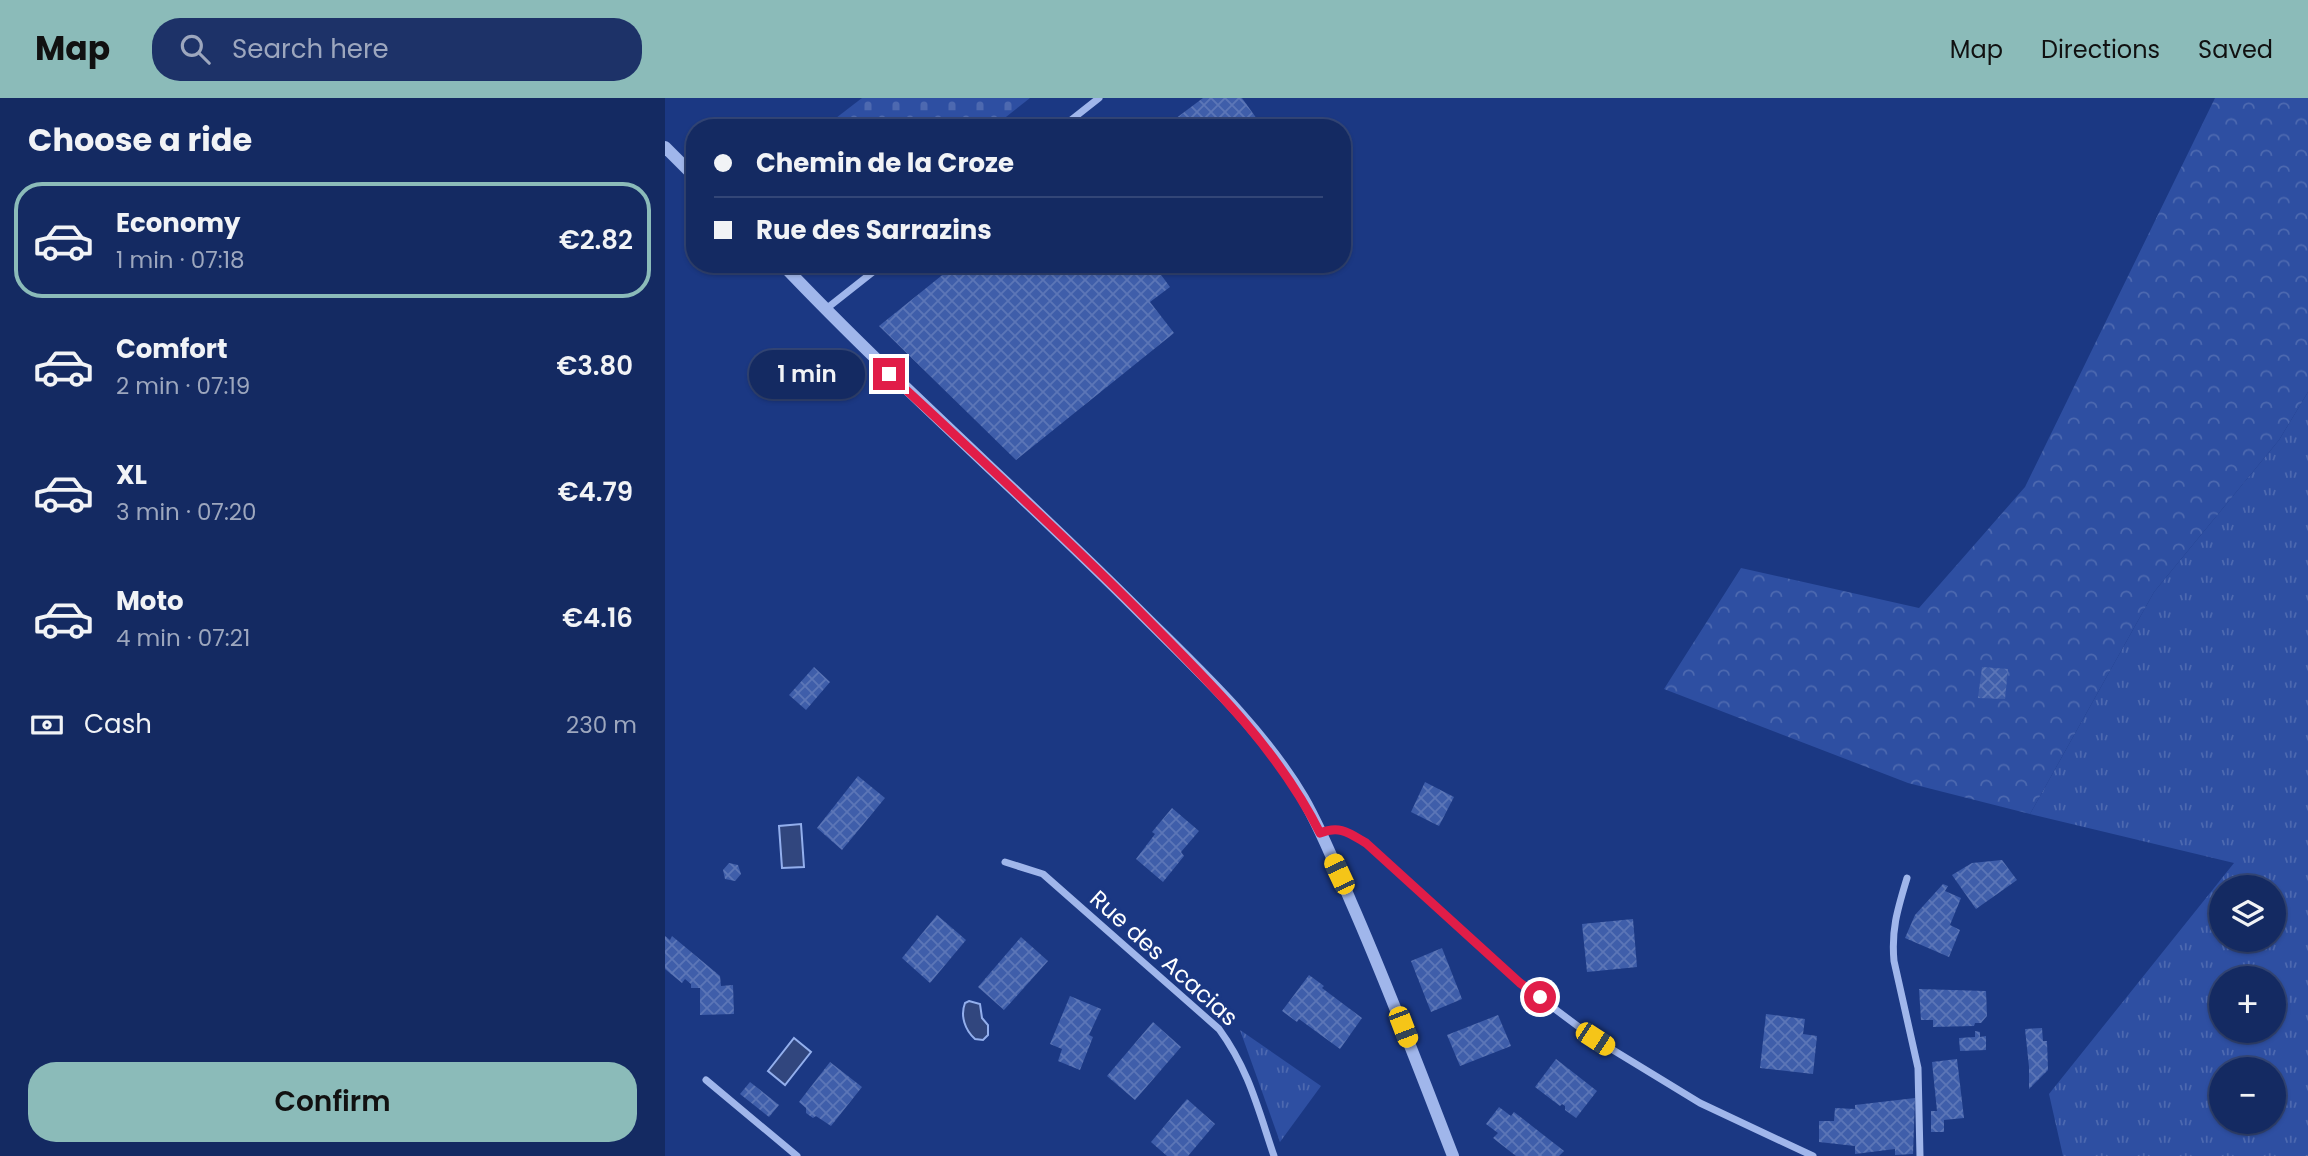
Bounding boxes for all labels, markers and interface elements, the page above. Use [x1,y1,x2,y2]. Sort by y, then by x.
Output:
search box [152,18,642,81]
text: Map [35,25,110,72]
icon: search [176,30,214,68]
text: Search here [232,31,389,67]
text: Map [1950,33,2003,66]
text: Directions [2041,33,2160,66]
text: Saved [2198,33,2273,66]
text: Choose a ride [28,117,252,162]
text: Chemin de la Croze [756,145,1014,181]
text: Economy [116,205,240,241]
icon: car [32,209,95,272]
text: Rue des Sarrazins [756,212,992,248]
text: €2.82 [559,222,633,258]
text: 1 min · 07:18 [116,244,245,276]
text: Comfort [116,331,228,367]
icon: car [32,335,95,398]
text: €3.80 [556,348,633,384]
callout: 1 min [749,350,865,398]
text: 1 min [777,358,837,390]
route end [873,358,905,390]
text: 2 min · 07:19 [116,370,250,402]
text: XL [116,457,147,493]
icon: car [32,461,95,524]
text: €4.79 [558,474,633,510]
text: 3 min · 07:20 [116,496,256,528]
text: Moto [116,583,184,619]
icon: car [32,587,95,650]
text: €4.16 [562,600,633,636]
text: 4 min · 07:21 [116,622,250,654]
icon: cash [28,706,66,744]
text: Cash [84,706,152,742]
text: 230 m [566,709,637,741]
car [1321,851,1358,897]
map controls [2209,875,2286,1134]
button: layers [2209,875,2286,952]
street label: Rue des Acacias [1083,883,1245,1033]
button: + [2209,966,2286,1043]
route start [1524,981,1556,1013]
car [1386,1004,1421,1050]
car [1572,1019,1619,1059]
button: − [2209,1057,2286,1134]
button: Confirm [28,1062,637,1142]

